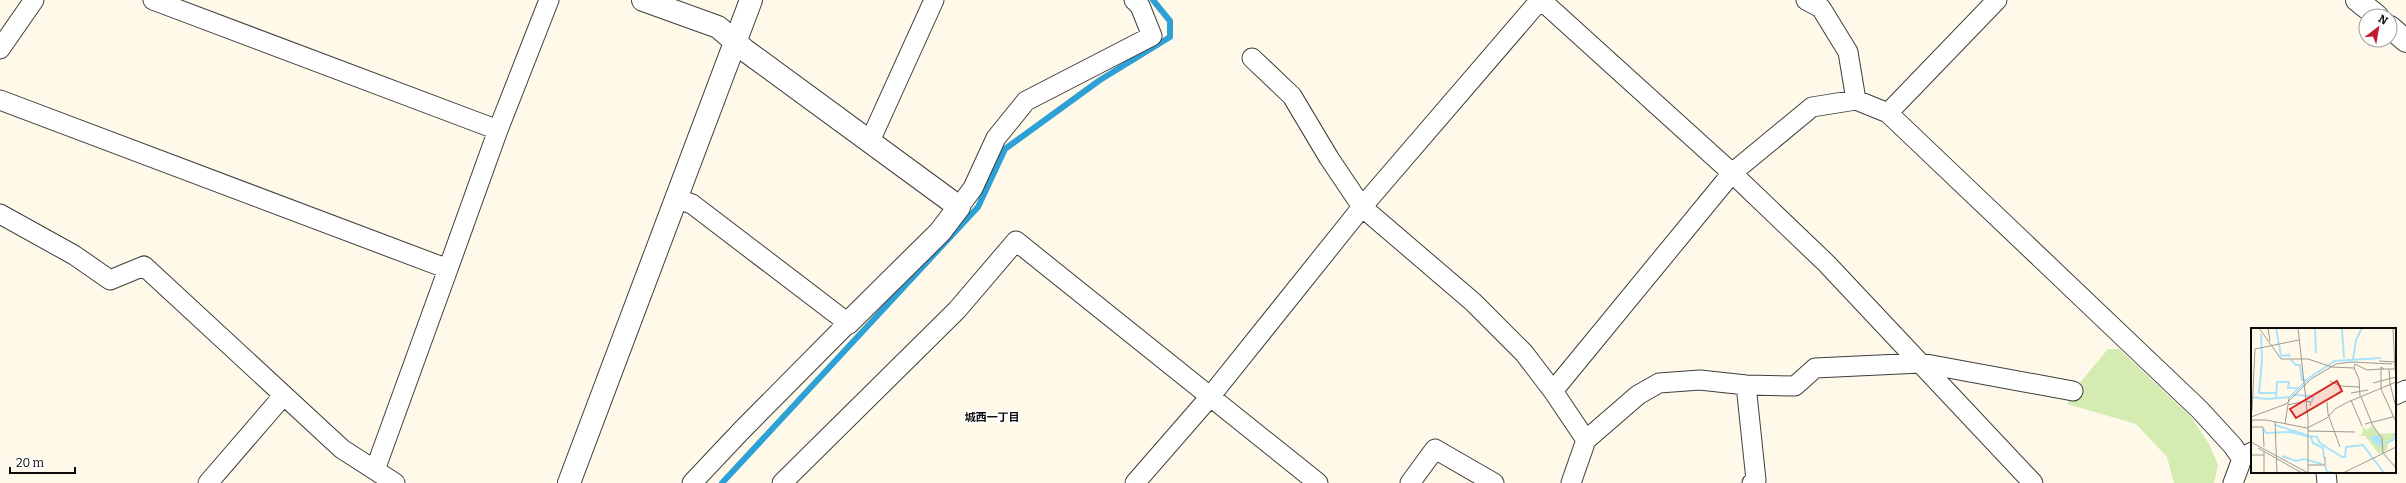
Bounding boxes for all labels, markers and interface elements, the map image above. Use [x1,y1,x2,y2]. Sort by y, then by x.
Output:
north arrow [2358,8,2398,48]
text: N [2376,12,2390,28]
inset map [2251,328,2396,473]
district label: 城西一丁目 [965,411,1020,424]
scale bar [10,449,75,475]
text: 20 m [16,456,45,470]

